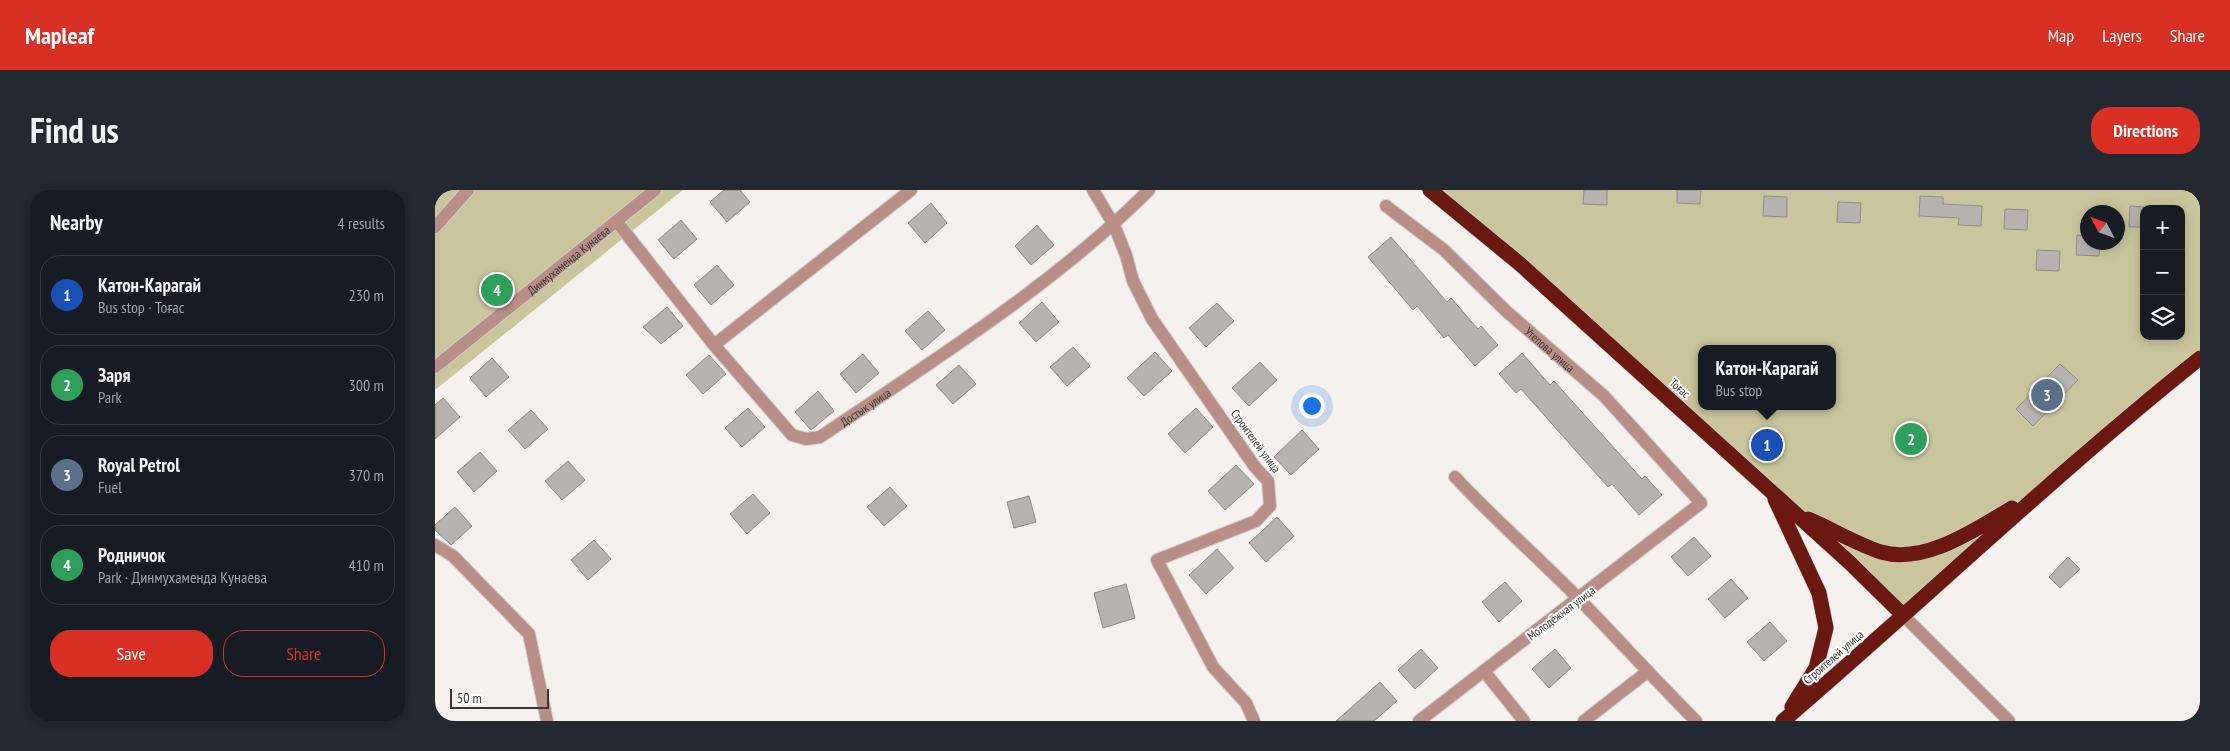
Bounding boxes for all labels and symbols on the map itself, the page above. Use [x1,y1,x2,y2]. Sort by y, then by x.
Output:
north arrow [2080,205,2125,250]
street label: Динмухаменда Кунаева [524,222,613,298]
pin: 4 [481,271,513,309]
street label: Утепова улица [1522,323,1578,375]
street label: Тоғас [1667,375,1694,401]
pin: 3 [2031,376,2063,414]
street label: Достык улица [837,384,894,429]
your location [1299,393,1325,419]
street label: Строителей улица [1228,406,1284,476]
pin: 2 [1895,420,1927,458]
pin: 1 [1751,426,1783,464]
street label: Молодёжная улица [1524,582,1598,643]
street label: Строителей улица [1800,627,1866,687]
scale bar [450,686,549,709]

